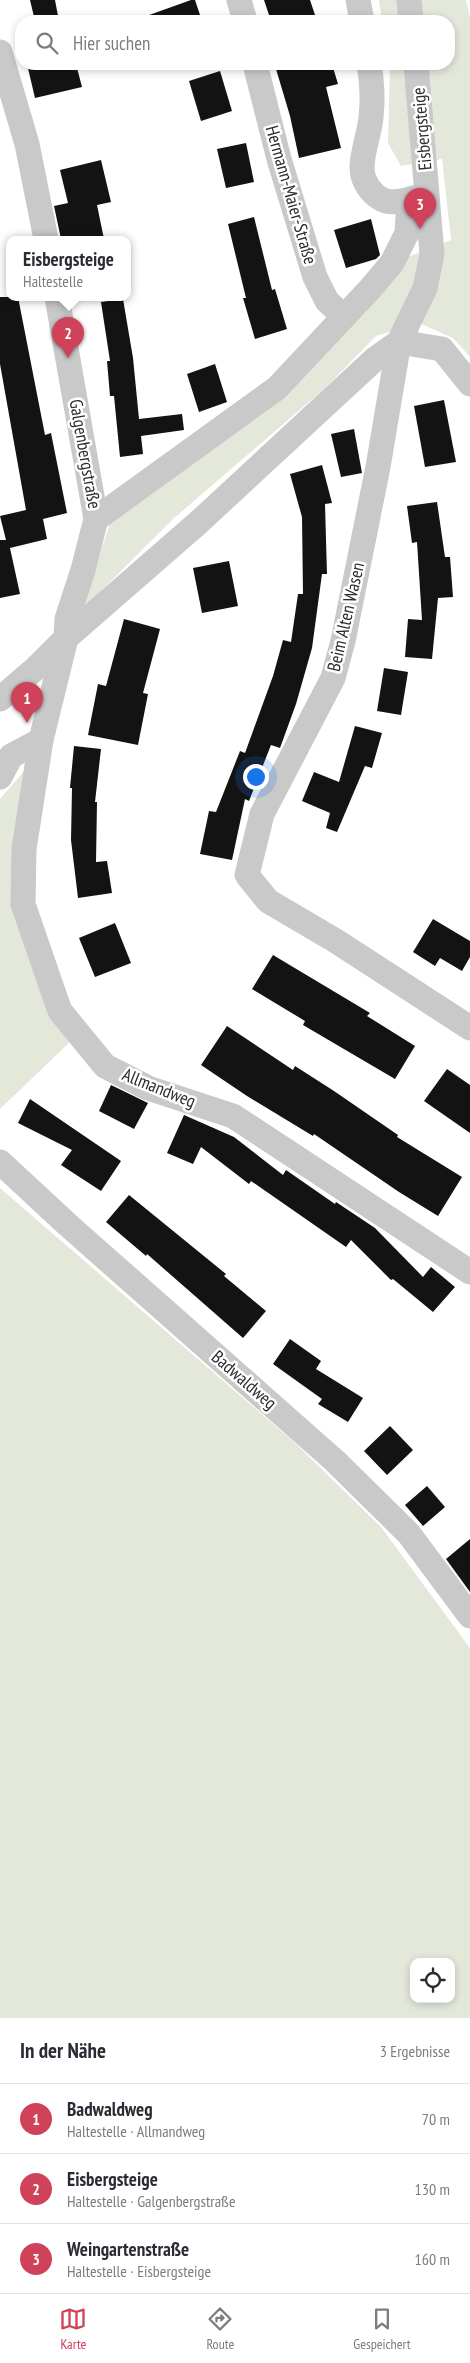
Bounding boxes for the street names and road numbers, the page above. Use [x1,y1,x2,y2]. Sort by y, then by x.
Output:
street label: Eisbergsteige [406,87,437,171]
street label: Hermann-Maier-Straße [261,123,322,267]
street label: Galgenbergstraße [65,397,106,510]
street label: Beim Alten Wasen [322,560,369,674]
street label: Allmandweg [119,1062,199,1113]
street label: Badwaldweg [207,1345,282,1414]

